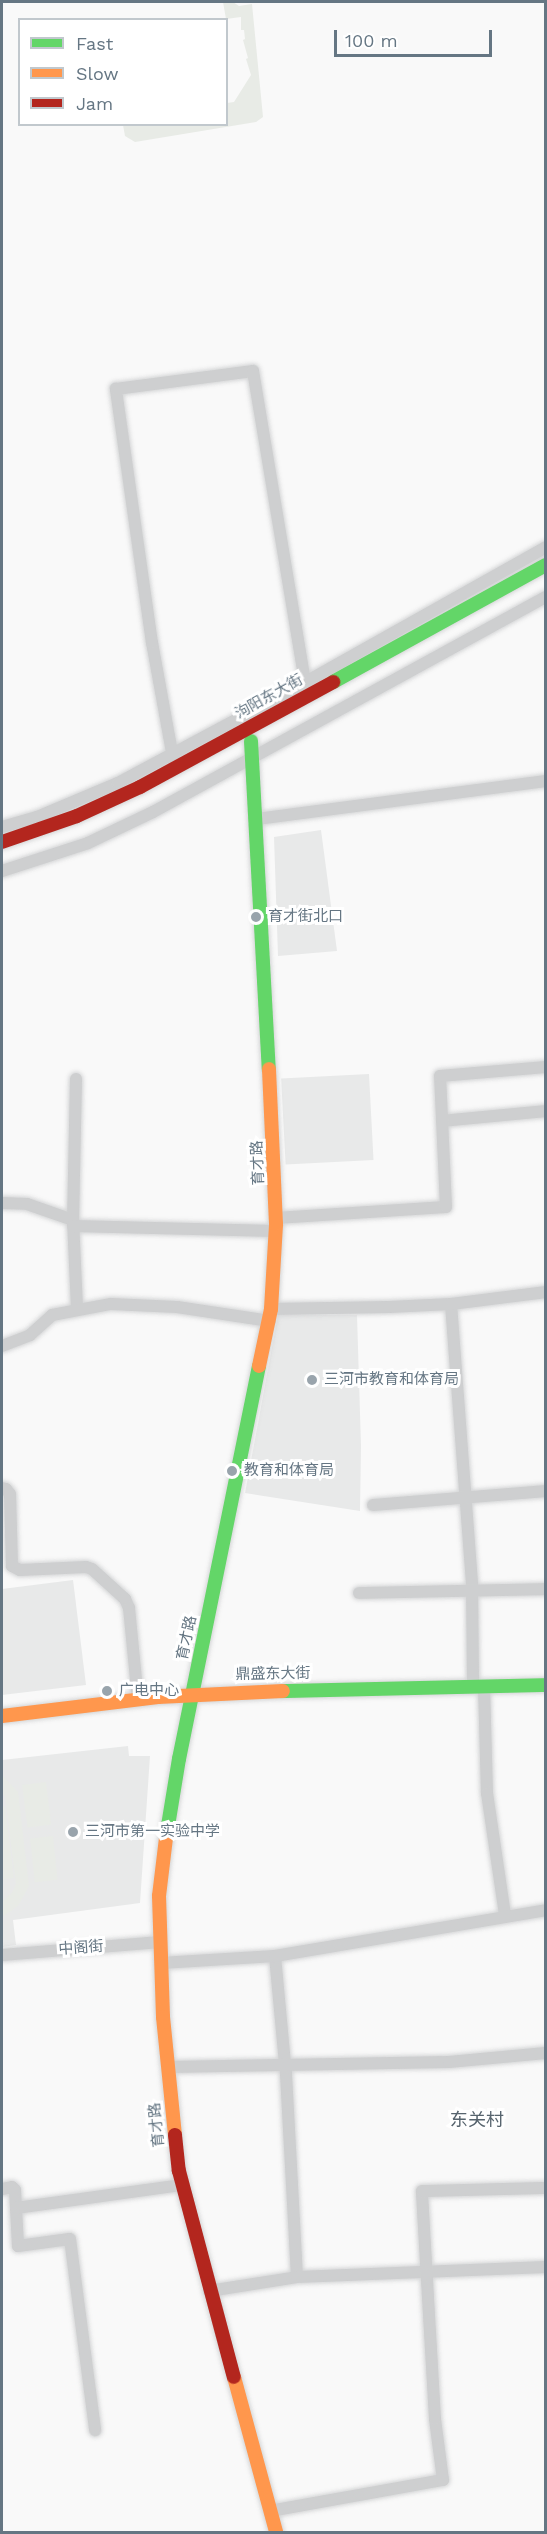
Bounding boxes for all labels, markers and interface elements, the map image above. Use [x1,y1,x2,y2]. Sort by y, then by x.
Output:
legend [18,18,228,126]
scale bar [337,18,494,56]
text: 100 m [345,30,398,51]
text: Fast [76,33,113,54]
text: Slow [76,63,119,84]
text: Jam [76,93,113,114]
street label: 泃阳东大街 [232,671,306,723]
place label: 育才街北口 [268,908,343,926]
marker: 育才街北口 [249,910,263,924]
street label: 育才路 [248,1140,268,1186]
place label: 三河市教育和体育局 [324,1371,459,1389]
marker: 三河市教育和体育局 [305,1373,319,1387]
place label: 教育和体育局 [244,1462,334,1480]
marker: 教育和体育局 [225,1464,239,1478]
street label: 育才路 [174,1614,200,1662]
street label: 鼎盛东大街 [235,1664,311,1684]
place label: 广电中心 [119,1682,179,1700]
marker: 广电中心 [100,1684,114,1698]
place label: 三河市第一实验中学 [85,1823,220,1841]
marker: 三河市第一实验中学 [66,1825,80,1839]
street label: 中阁街 [58,1937,104,1959]
street label: 育才路 [146,2102,168,2148]
district label: 东关村 [450,2109,504,2131]

